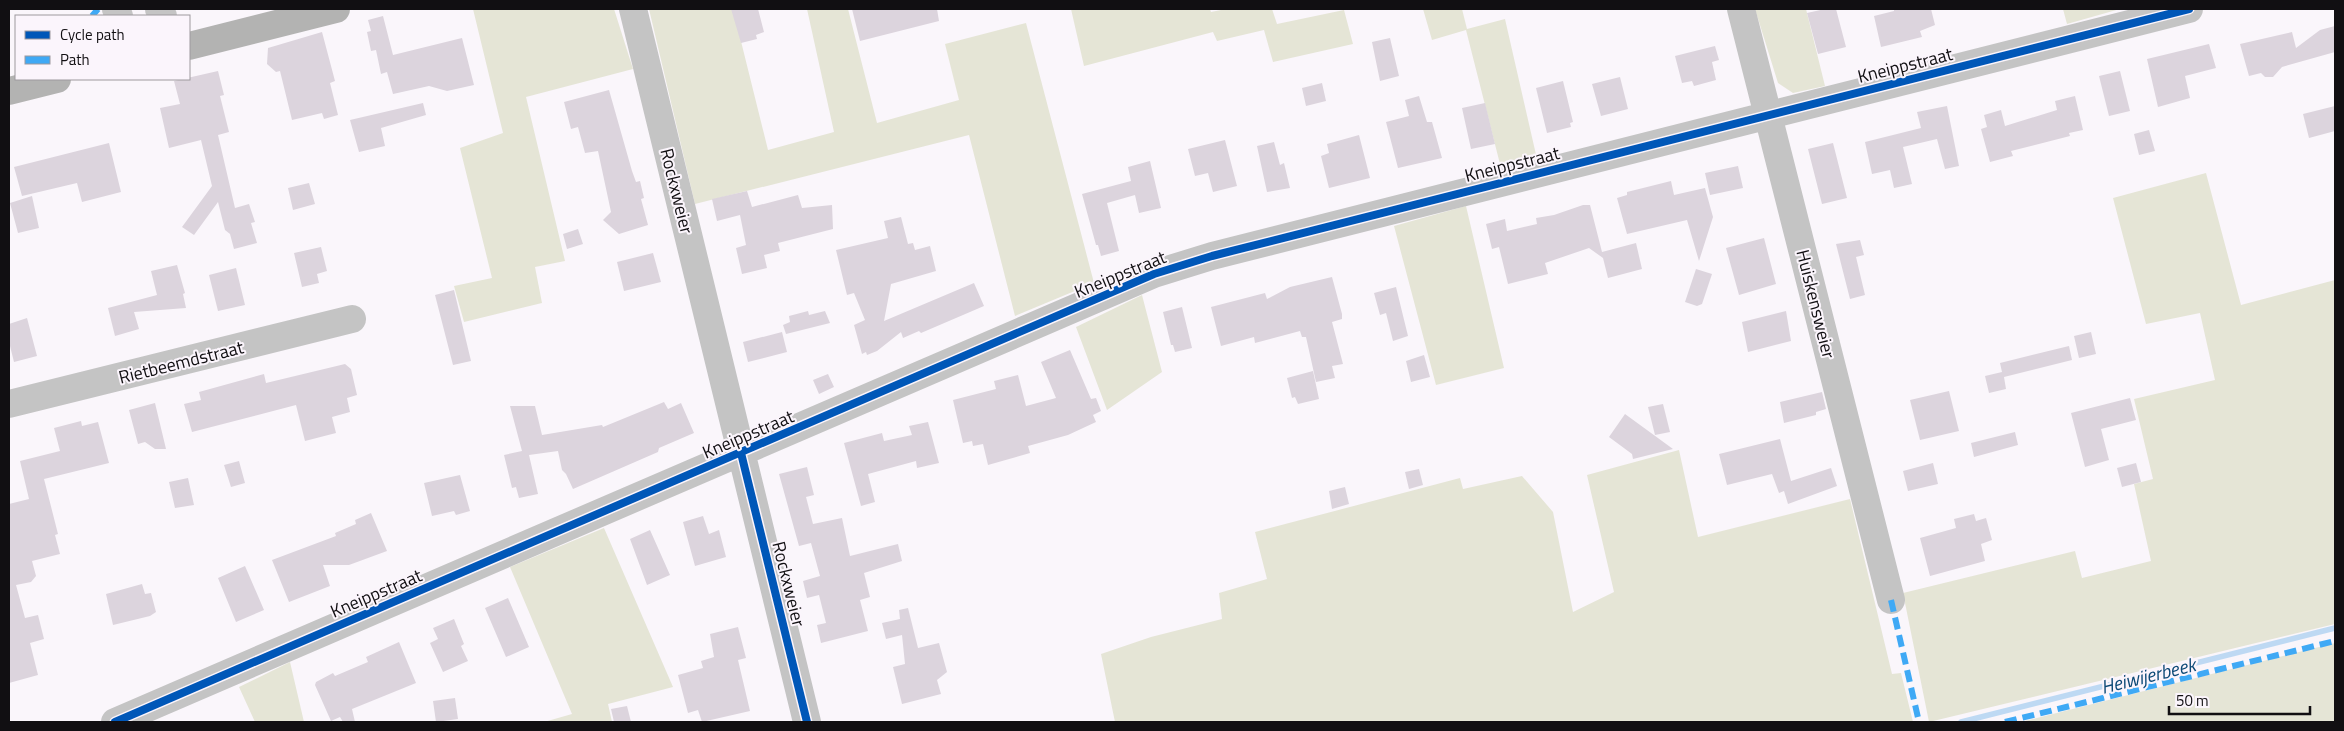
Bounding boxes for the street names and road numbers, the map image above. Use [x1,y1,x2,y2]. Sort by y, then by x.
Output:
street label: Kneippstraat [1855,40,1956,90]
street label: Kneippstraat [1462,139,1563,189]
street label: Rockxweier [653,146,701,236]
street label: Kneippstraat [1070,243,1171,305]
street label: Huiskensweier [1789,247,1843,361]
street label: Rietbeemdstraat [116,333,247,391]
street label: Kneippstraat [698,402,799,465]
street label: Rockxweier [765,539,813,629]
street label: Kneippstraat [326,561,427,624]

